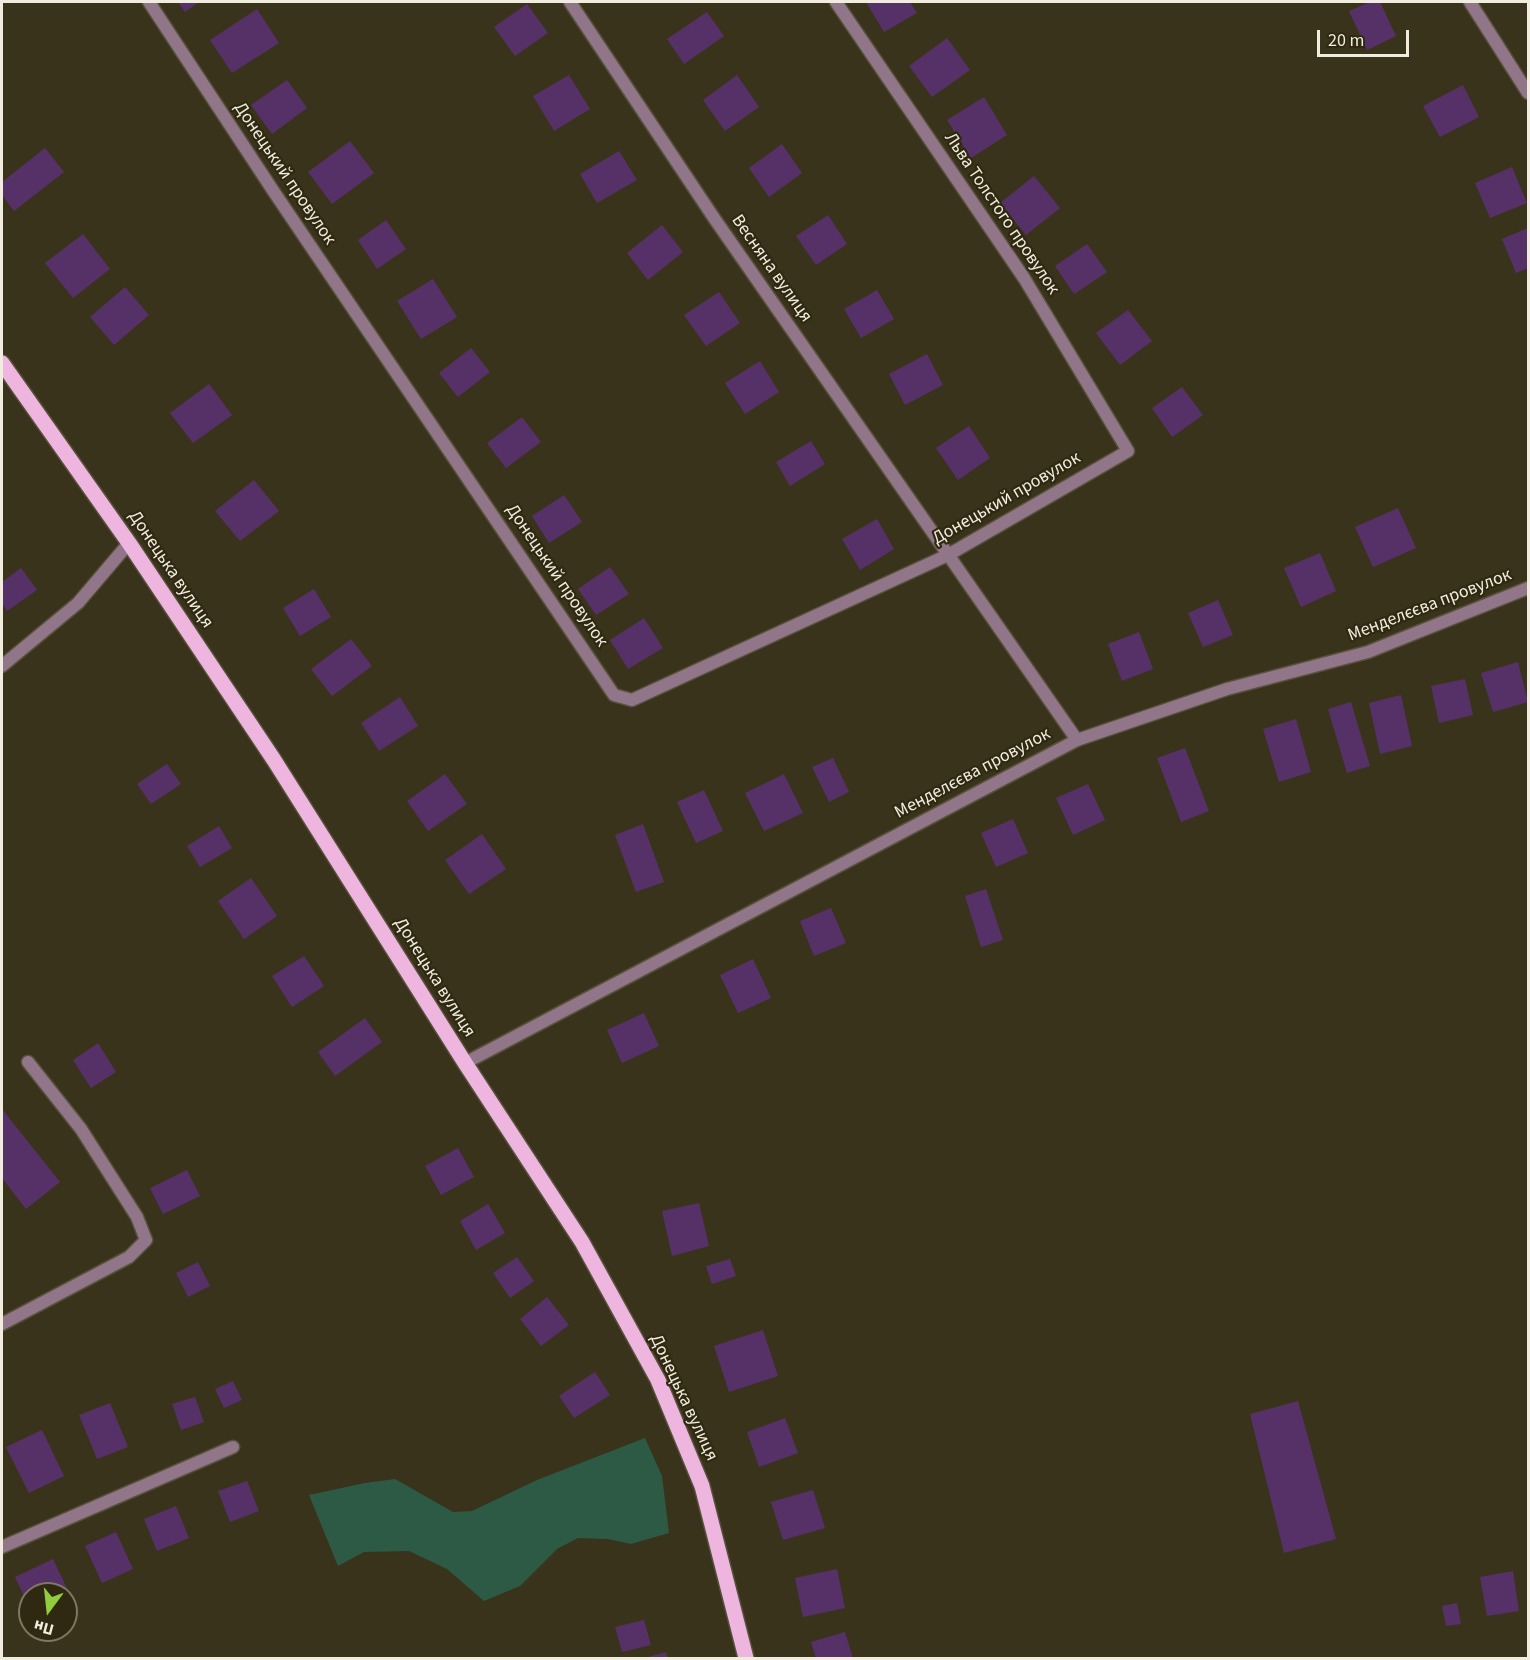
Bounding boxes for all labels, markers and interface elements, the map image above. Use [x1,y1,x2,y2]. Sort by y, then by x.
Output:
scale bar [1320,18,1412,56]
text: 20 m [1328,28,1364,53]
street label: Донецький провулок [228,99,340,249]
street label: Льва Толстого провулок [939,129,1063,299]
street label: Весняна вулиця [726,211,816,327]
street label: Донецький провулок [929,448,1085,550]
street label: Донецький провулок [500,501,612,651]
street label: Донецька вулиця [123,507,217,633]
street label: Менделєєва провулок [1345,565,1515,647]
street label: Менделєєва провулок [891,724,1055,824]
street label: Донецька вулиця [389,914,479,1042]
street label: Донецька вулиця [644,1331,722,1465]
north arrow [18,1582,78,1642]
text: Пн [31,1614,56,1641]

